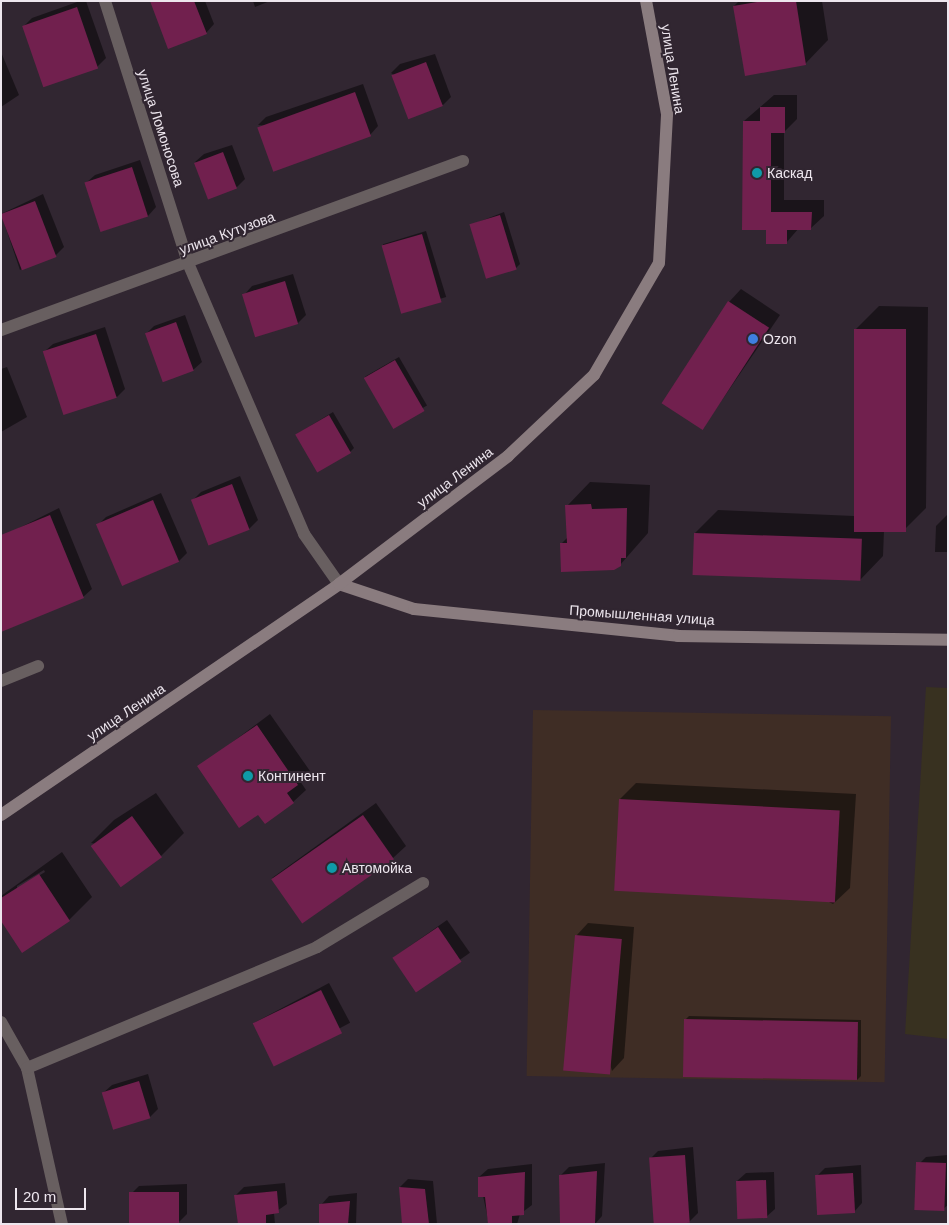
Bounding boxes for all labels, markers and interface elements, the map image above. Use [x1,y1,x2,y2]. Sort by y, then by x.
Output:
street label: улица Ленина [658,23,688,115]
street label: улица Ломоносова [134,67,188,189]
place label: Каскад [767,165,812,181]
marker: Каскад [751,167,763,179]
street label: улица Кутузова [177,208,277,258]
place label: Ozon [763,331,796,347]
marker: Ozon [747,333,759,345]
street label: улица Ленина [414,443,496,511]
street label: Промышленная улица [569,602,715,628]
street label: улица Ленина [84,680,168,744]
place label: Континент [258,768,326,784]
marker: Континент [242,770,254,782]
place label: Автомойка [342,860,412,876]
marker: Автомойка [326,862,338,874]
scale bar [18,1178,89,1210]
text: 20 m [23,1188,56,1205]

